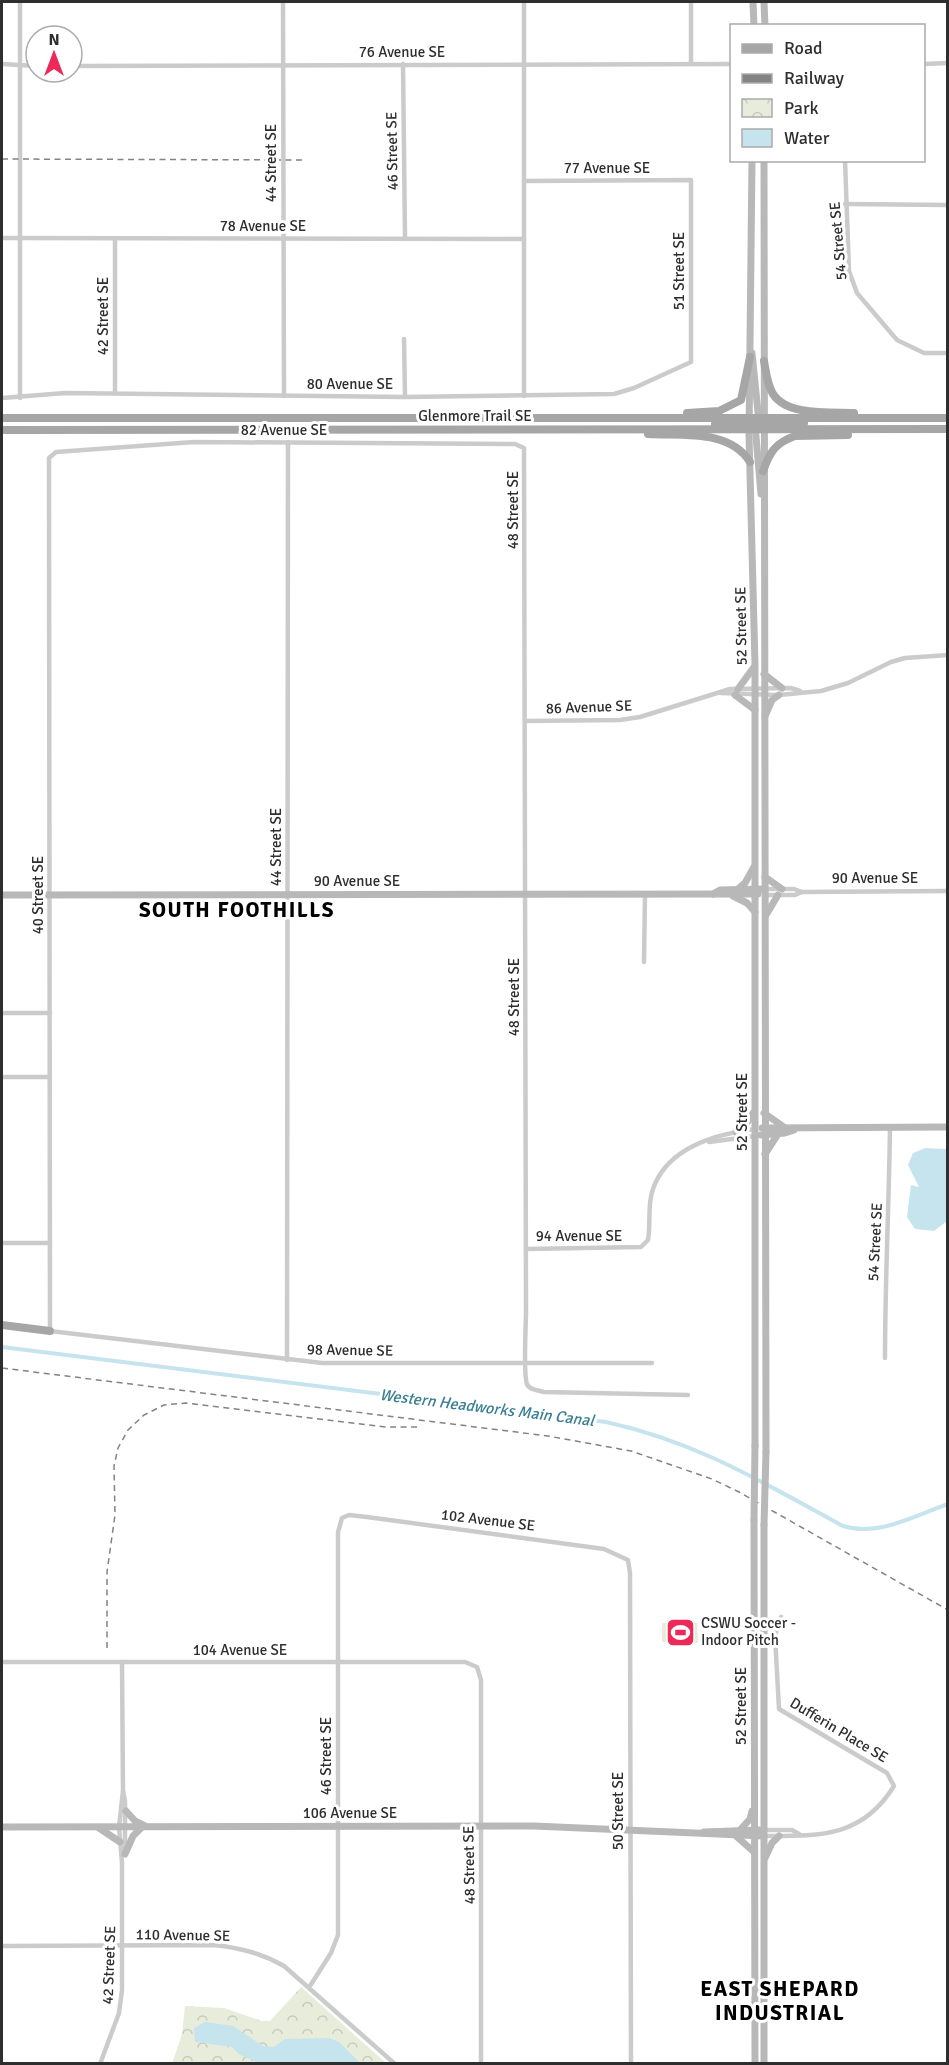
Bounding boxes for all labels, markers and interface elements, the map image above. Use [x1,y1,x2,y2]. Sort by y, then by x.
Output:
north arrow [24,24,84,84]
legend [730,24,925,162]
text: N [48,30,60,50]
text: Road [784,37,823,59]
street label: 76 Avenue SE [359,43,445,61]
text: Railway [784,67,845,89]
text: Park [784,97,819,119]
street label: 46 Street SE [382,111,402,191]
street label: 44 Street SE [262,124,280,202]
text: Water [784,127,830,149]
street label: 77 Avenue SE [564,159,650,177]
street label: 54 Street SE [826,201,850,281]
street label: 78 Avenue SE [220,217,306,235]
street label: 51 Street SE [670,232,688,310]
street label: 42 Street SE [94,277,112,355]
street label: 80 Avenue SE [307,375,393,393]
street label: Glenmore Trail SE [418,407,532,425]
street label: 82 Avenue SE [241,421,327,439]
street label: 48 Street SE [504,471,522,549]
street label: 52 Street SE [731,586,751,666]
street label: 86 Avenue SE [545,696,633,718]
street label: 44 Street SE [267,808,285,886]
street label: 40 Street SE [29,856,47,934]
street label: 90 Avenue SE [832,869,918,887]
street label: 90 Avenue SE [314,872,400,890]
district label: SOUTH FOOTHILLS [139,897,335,923]
street label: 48 Street SE [505,958,523,1036]
street label: 52 Street SE [733,1073,751,1151]
street label: 54 Street SE [864,1202,886,1282]
street label: 94 Avenue SE [536,1227,622,1245]
street label: 98 Avenue SE [307,1340,393,1360]
water label: Western Headworks Main Canal [379,1385,597,1431]
street label: 102 Avenue SE [440,1505,536,1535]
place label: CSWU Soccer - Indoor Pitch [701,1614,796,1649]
sports icon: CSWU Soccer - Indoor Pitch [664,1616,696,1648]
street label: 104 Avenue SE [193,1641,287,1659]
street label: 52 Street SE [732,1667,750,1745]
street label: Dufferin Place SE [787,1694,891,1766]
street label: 46 Street SE [317,1717,335,1795]
street label: 50 Street SE [609,1772,627,1850]
street label: 106 Avenue SE [303,1804,397,1822]
street label: 48 Street SE [459,1825,479,1905]
street label: 42 Street SE [99,1925,119,2005]
street label: 110 Avenue SE [136,1925,230,1945]
district label: EAST SHEPARD INDUSTRIAL [700,1976,860,2026]

